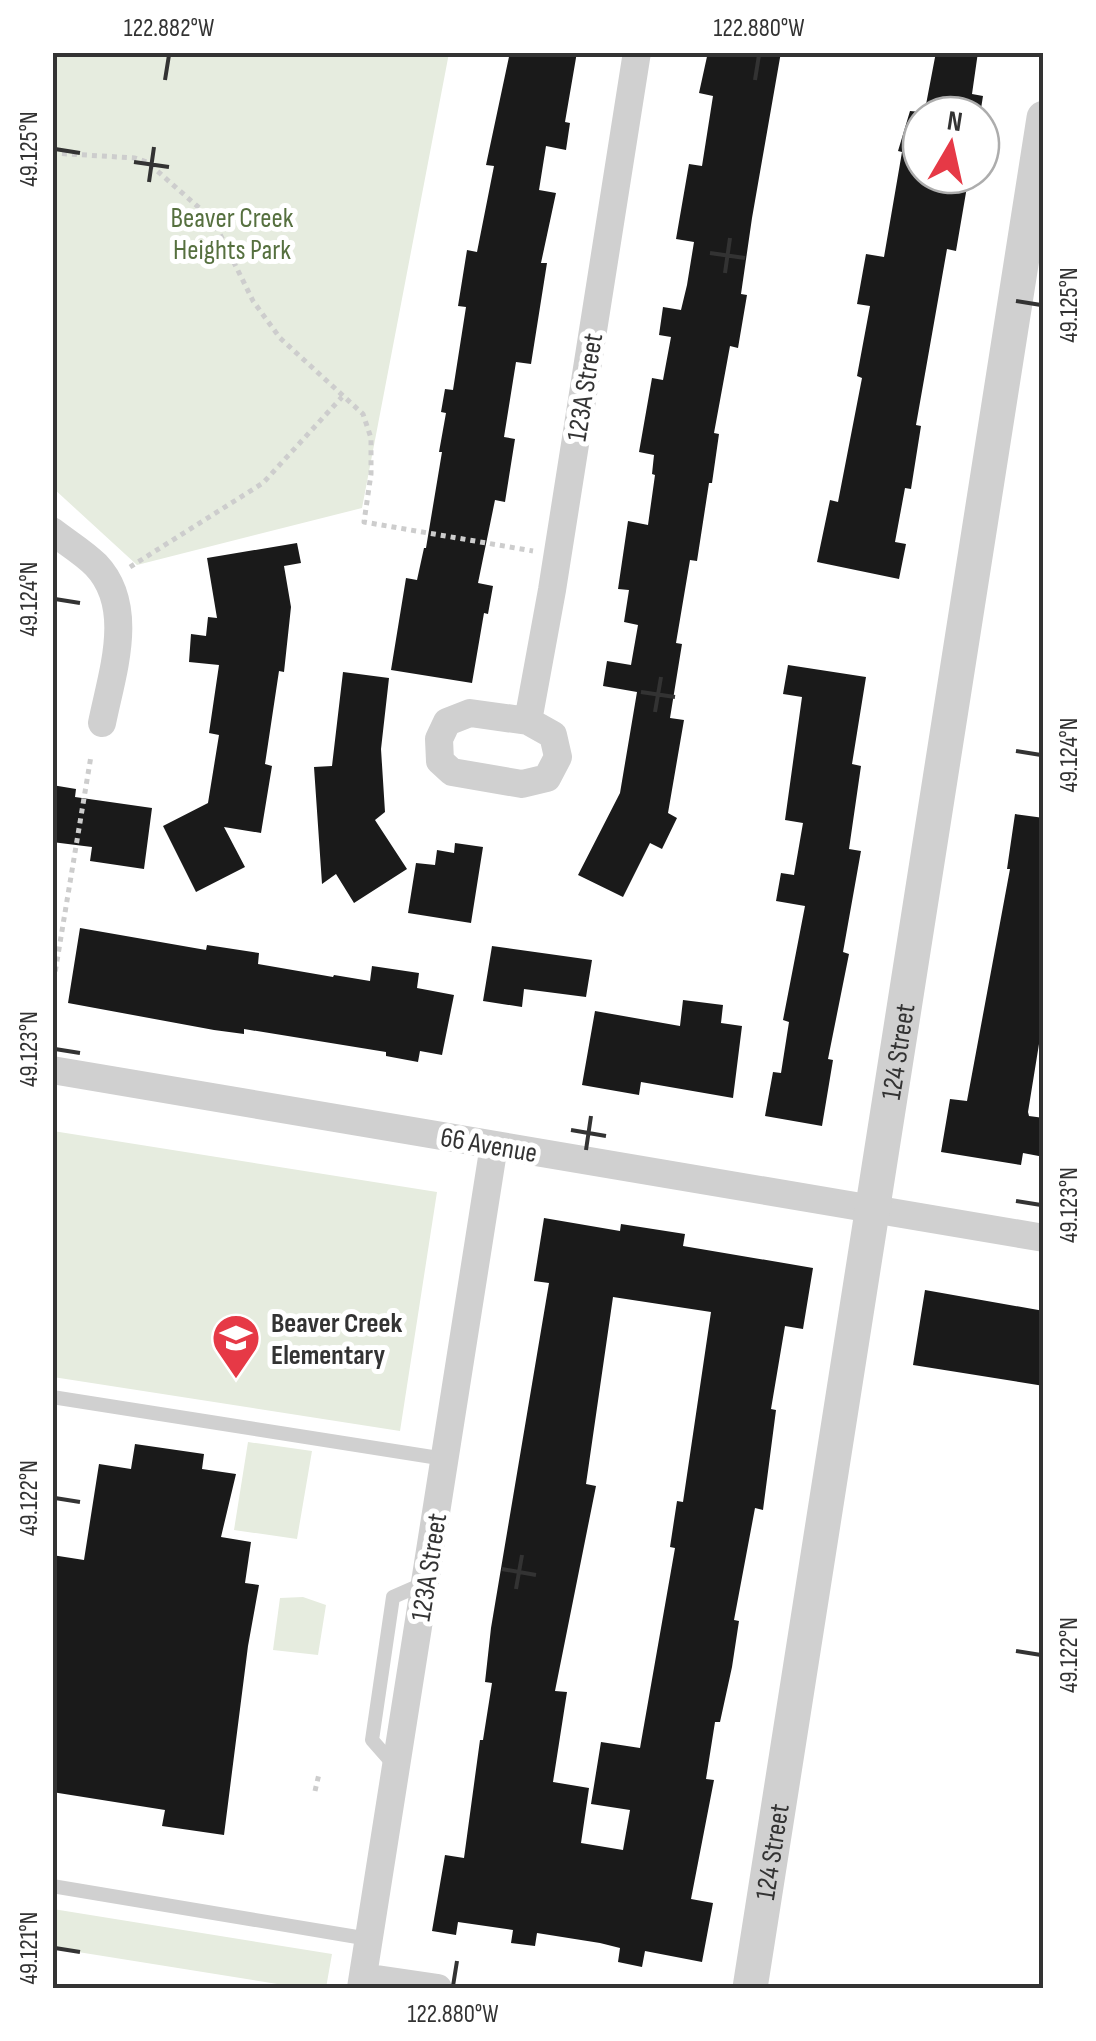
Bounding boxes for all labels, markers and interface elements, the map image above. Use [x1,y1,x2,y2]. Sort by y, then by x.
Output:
text: 122.882°W [124,13,214,44]
text: 122.880°W [713,13,805,44]
north arrow [901,95,1001,195]
text: N [945,104,965,139]
text: 49.125°N [14,111,45,187]
park label: Beaver Creek Heights Park [171,202,294,267]
text: 49.125°N [1054,267,1085,343]
street label: 123A Street [561,331,610,444]
text: 49.124°N [14,562,45,636]
text: 49.124°N [1054,718,1085,792]
street label: 124 Street [875,1001,923,1102]
text: 49.123°N [14,1011,45,1087]
street label: 66 Avenue [438,1121,540,1170]
text: 49.123°N [1054,1167,1085,1243]
place label: Beaver Creek Elementary [271,1307,403,1372]
school or university icon: Beaver Creek Elementary [210,1312,262,1380]
text: 49.122°N [14,1460,45,1536]
street label: 123A Street [405,1511,454,1624]
text: 49.122°N [1054,1617,1085,1693]
street label: 124 Street [749,1802,797,1902]
text: 49.121°N [14,1911,45,1985]
text: 122.880°W [407,1999,499,2030]

